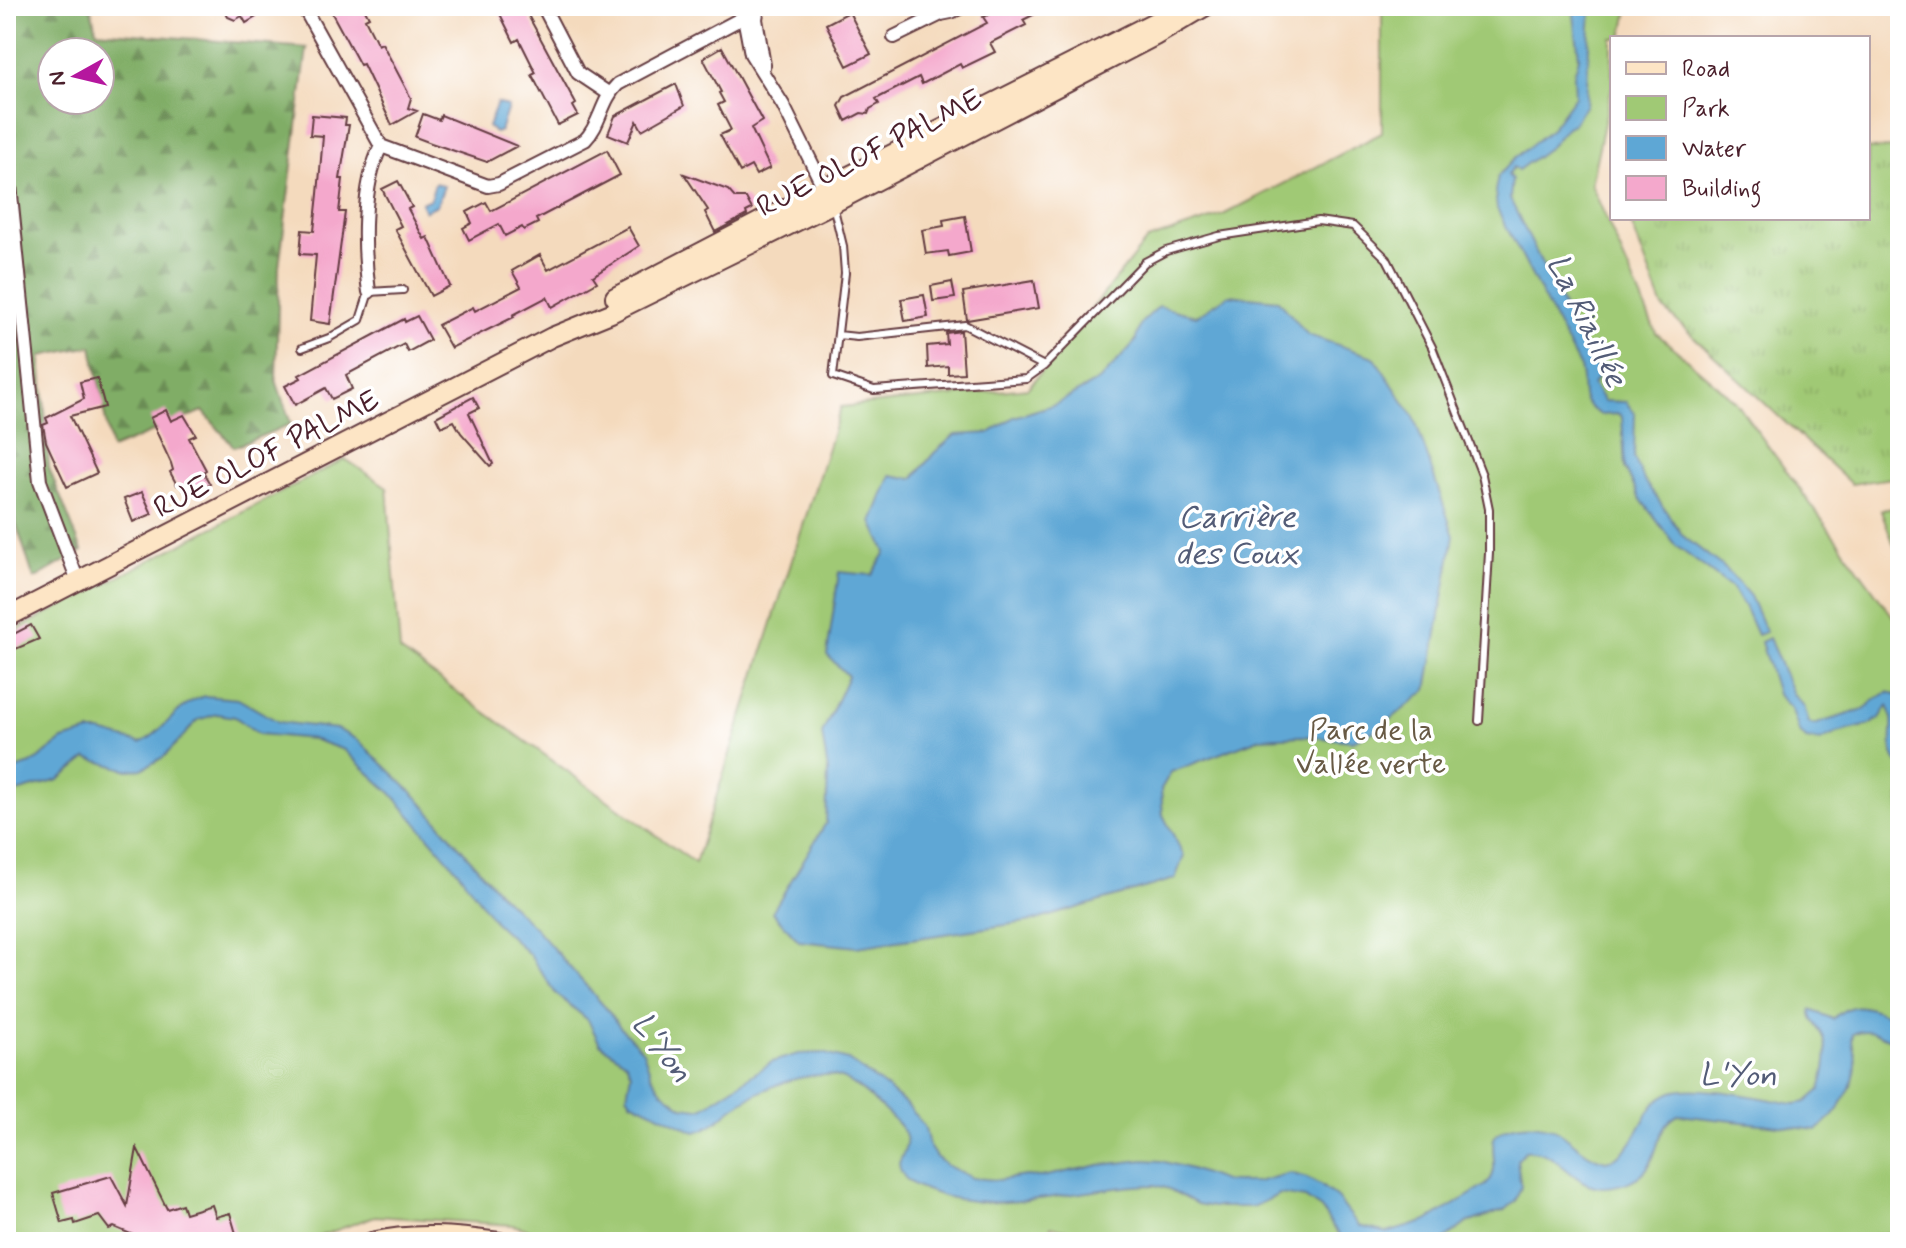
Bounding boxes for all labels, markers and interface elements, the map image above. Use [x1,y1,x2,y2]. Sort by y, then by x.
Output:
north arrow [36,36,116,116]
legend [1610,36,1870,220]
text: Road [1682,54,1730,85]
text: N [43,69,73,88]
street label: RUE OLOF PALME [750,80,989,227]
text: Park [1682,94,1730,125]
text: Water [1682,134,1747,165]
text: Building [1682,174,1762,208]
water label: La Riaillée [1536,248,1637,395]
street label: RUE OLOF PALME [147,381,386,528]
water label: Carrière des Coux [1176,497,1300,576]
park label: Parc de la Vallée verte [1296,711,1446,784]
water label: L'Yon [621,1005,701,1092]
water label: L'Yon [1699,1054,1777,1098]

